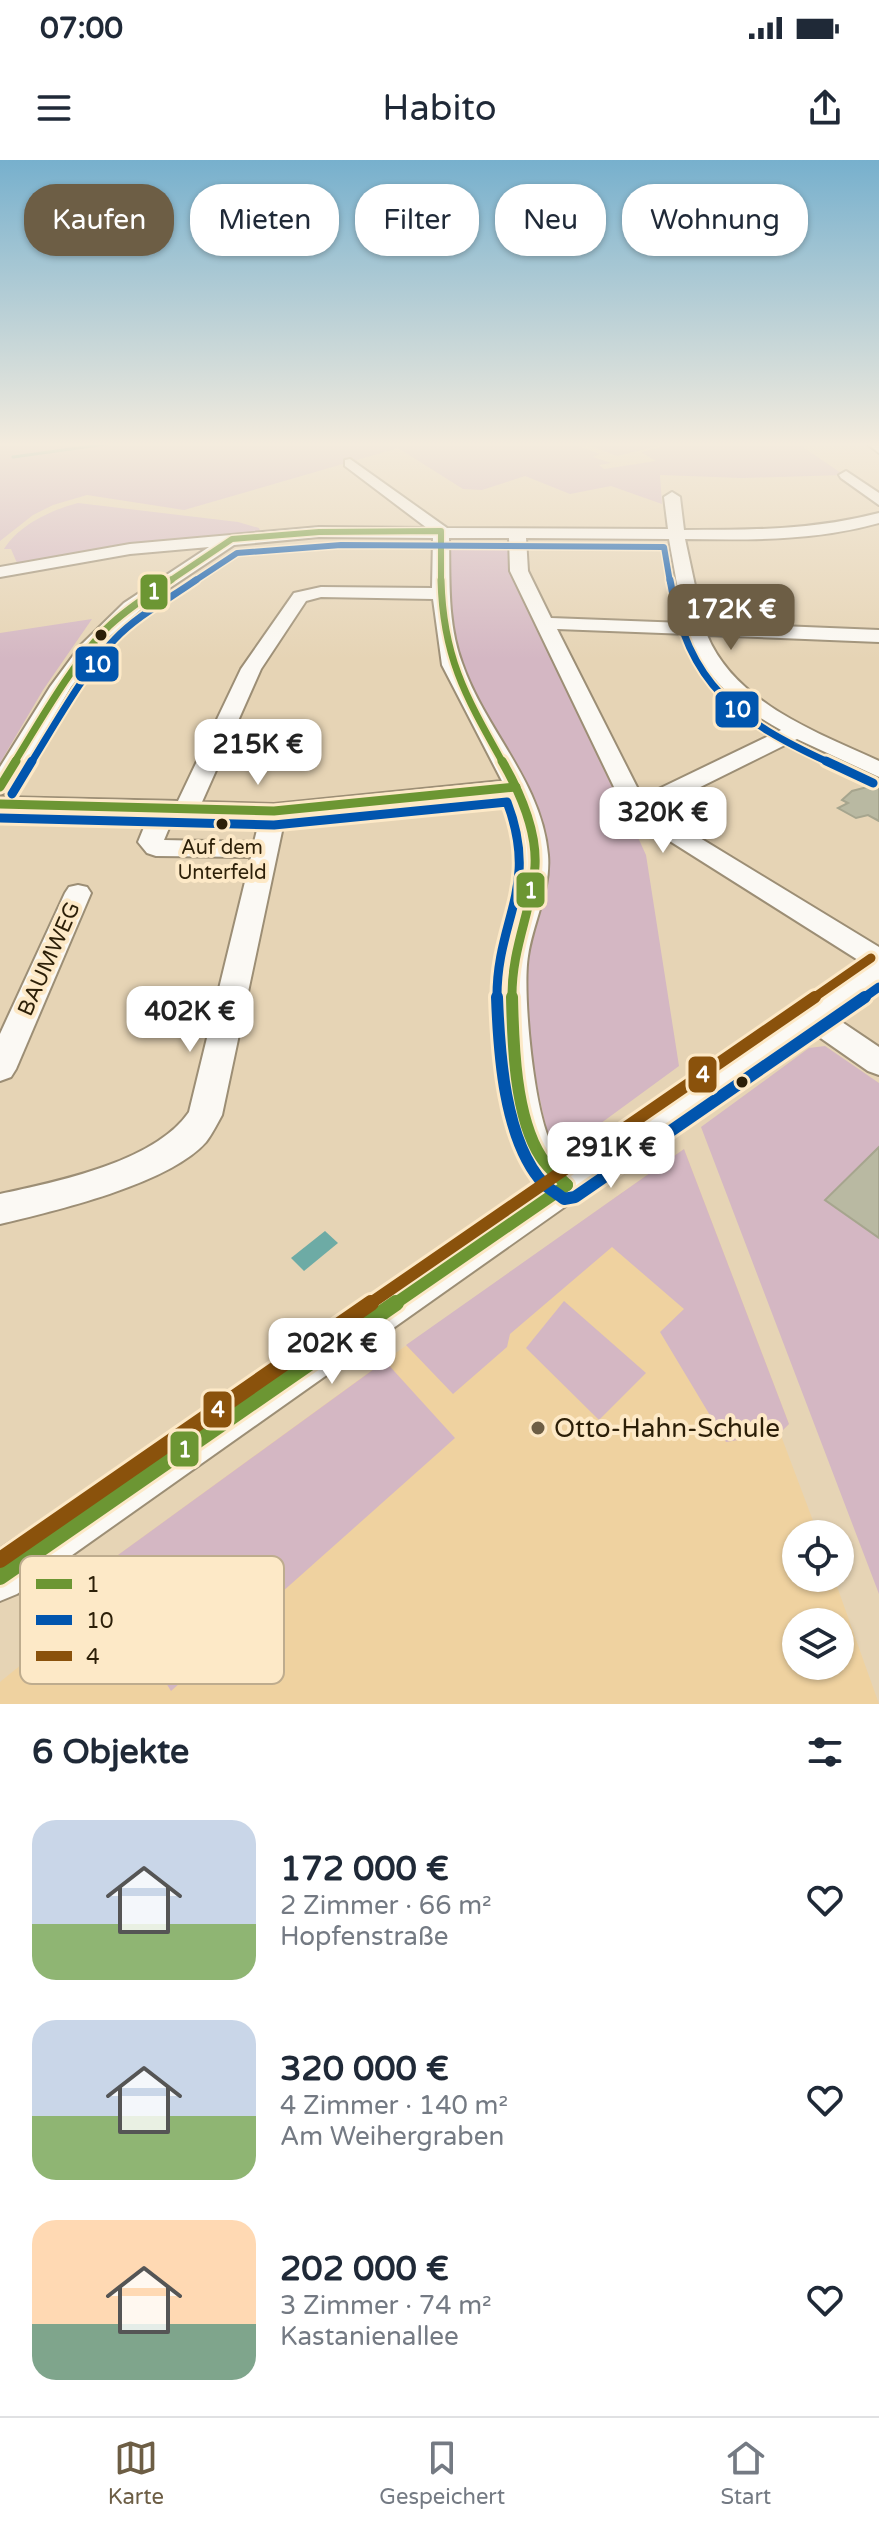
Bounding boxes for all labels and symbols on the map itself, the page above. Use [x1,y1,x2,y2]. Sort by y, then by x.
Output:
line badge: 1 [139,573,169,611]
text: 1 [147,579,161,605]
pin: 172K € [666,584,796,652]
unlabelled marker [93,627,109,643]
line badge: 10 [74,645,120,683]
text: 10 [83,652,111,678]
line badge: 10 [714,690,760,729]
text: 10 [723,697,751,723]
pin: 215K € [193,719,323,787]
pin: 320K € [598,787,728,855]
marker: Auf dem Unterfeld [214,816,230,832]
place label: Auf dem Unterfeld [177,836,267,885]
line badge: 1 [515,871,546,909]
text: 1 [524,878,538,904]
street label: BAUMWEG [12,898,86,1020]
pin: 402K € [125,986,255,1054]
line badge: 4 [687,1055,718,1094]
text: 4 [696,1062,710,1088]
unlabelled marker [734,1074,750,1090]
pin: 291K € [546,1122,676,1190]
pin: 202K € [267,1318,397,1386]
line badge: 4 [202,1390,233,1429]
text: 4 [211,1397,225,1423]
place label: Otto-Hahn-Schule [554,1413,780,1444]
marker: Otto-Hahn-Schule [529,1419,547,1437]
line badge: 1 [169,1430,200,1468]
text: 1 [178,1437,192,1463]
legend [20,1556,284,1684]
text: 1 [86,1572,100,1598]
text: 10 [86,1608,114,1634]
text: 4 [86,1644,100,1670]

